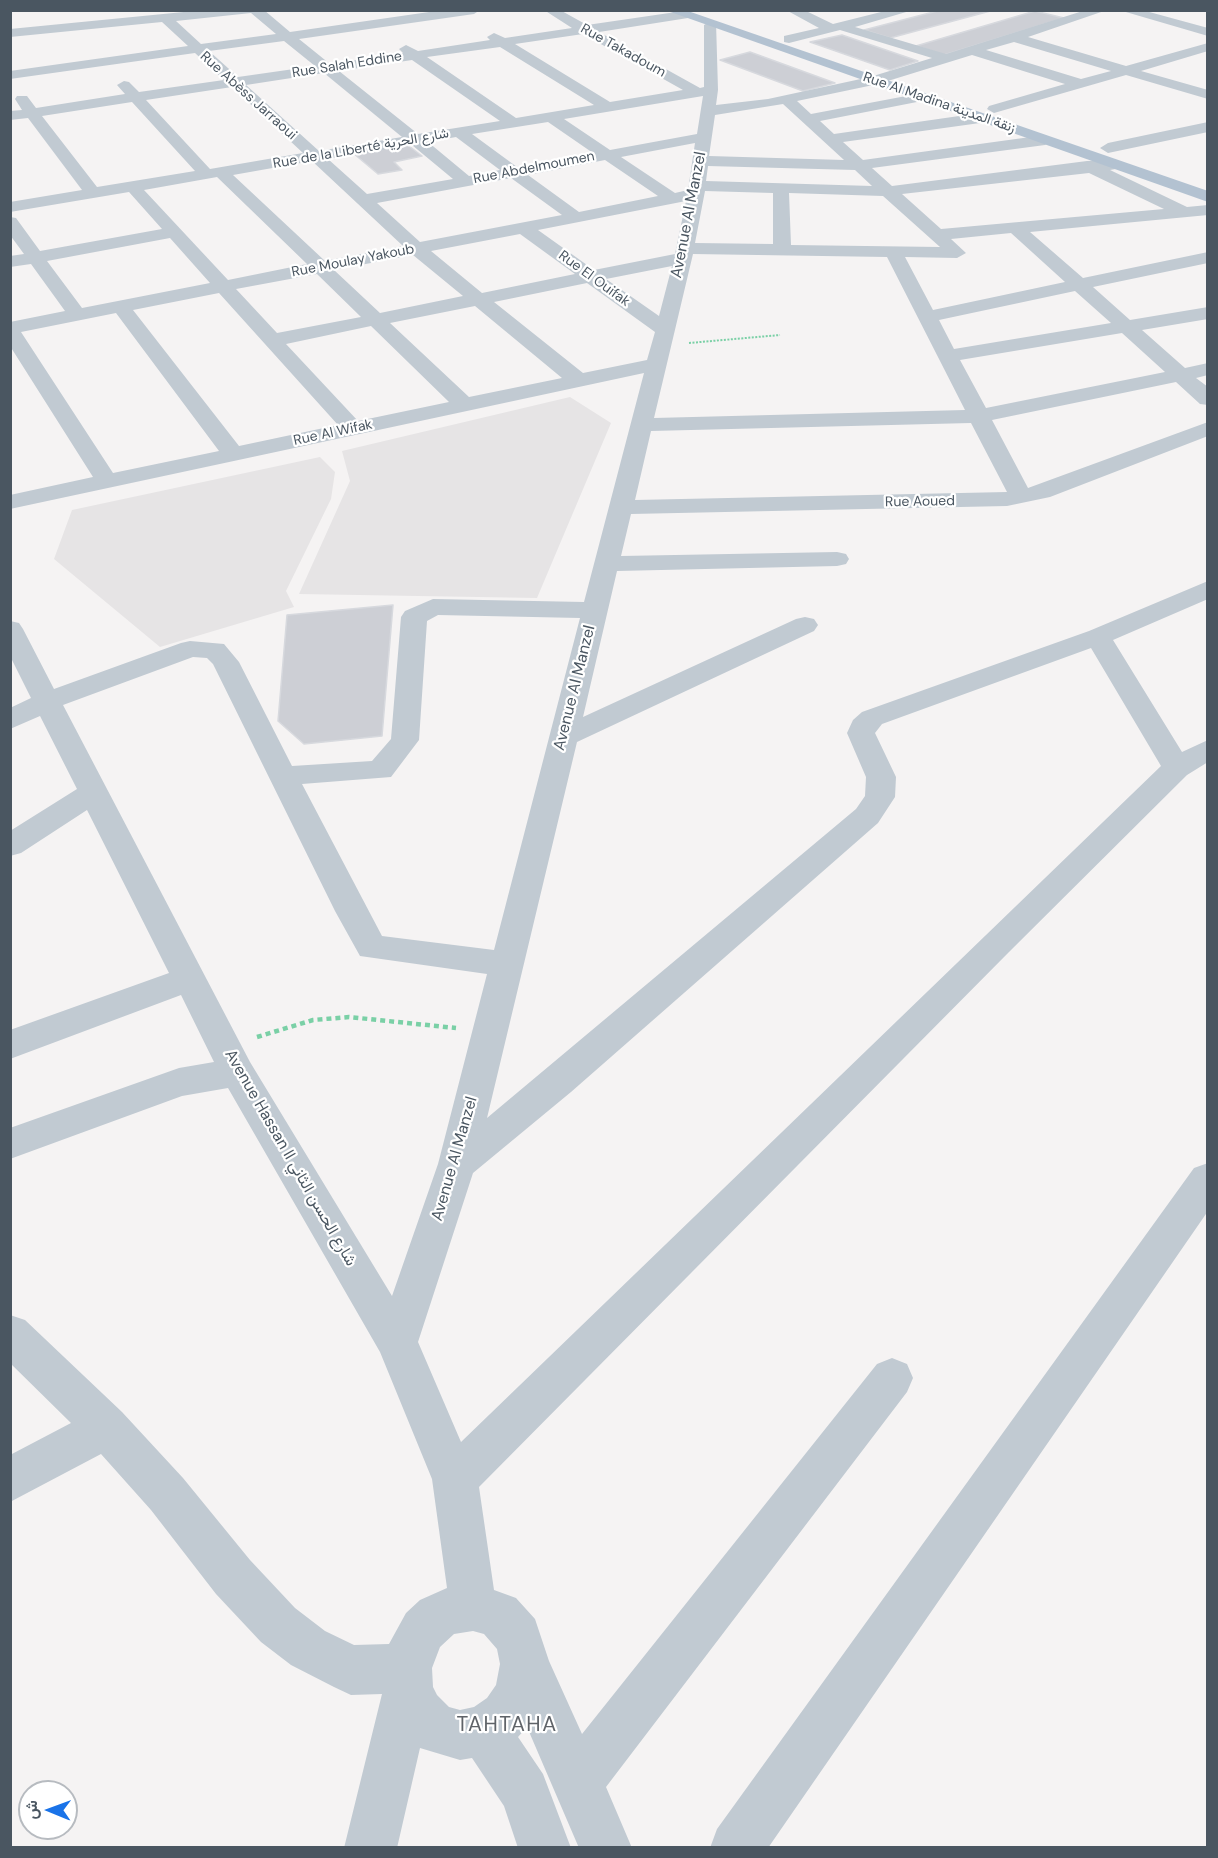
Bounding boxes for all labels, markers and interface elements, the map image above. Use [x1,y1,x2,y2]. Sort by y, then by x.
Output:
street label: Rue Takadoum [578,21,668,81]
street label: Rue Abèss Jarraoui [196,48,300,144]
street label: Rue Salah Eddine [291,48,403,82]
street label: Rue Al Madina زنقة المدينة [861,69,1017,137]
street label: Rue de la Liberté شارع الحرية [272,125,450,173]
street label: Rue Abdelmoumen [472,148,596,188]
street label: Avenue Al Manzel [667,150,711,280]
street label: Rue Moulay Yakoub [290,241,416,281]
street label: Rue El Ouifak [555,247,633,311]
street label: Rue Al Wifak [292,416,374,450]
street label: Rue Aoued [885,493,955,511]
street label: Avenue Al Manzel [550,623,600,753]
street label: Avenue Hassan II شارع الحسن الثاني [220,1046,360,1270]
street label: Avenue Al Manzel [428,1095,482,1223]
district label: TAHTAHA [456,1712,558,1738]
north arrow [18,1780,78,1840]
text: ش [21,1800,42,1820]

